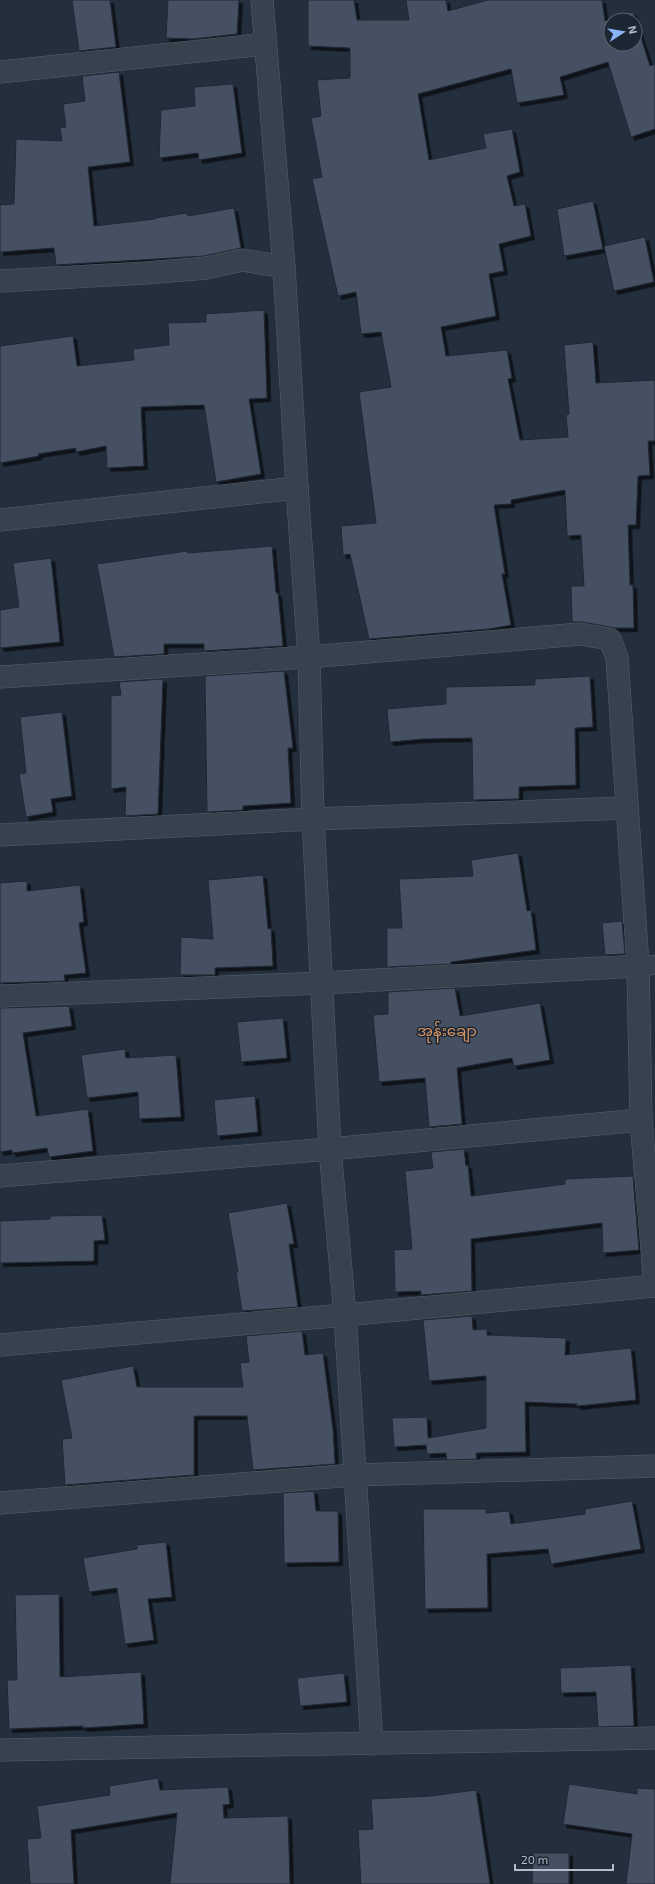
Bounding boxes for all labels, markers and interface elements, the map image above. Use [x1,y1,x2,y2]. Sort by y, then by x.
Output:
north arrow [603,12,643,52]
text: N [626,25,640,35]
district label: အုန်းချော [417,1021,477,1043]
scale bar [515,1846,613,1872]
text: 20 m [521,1852,548,1866]

